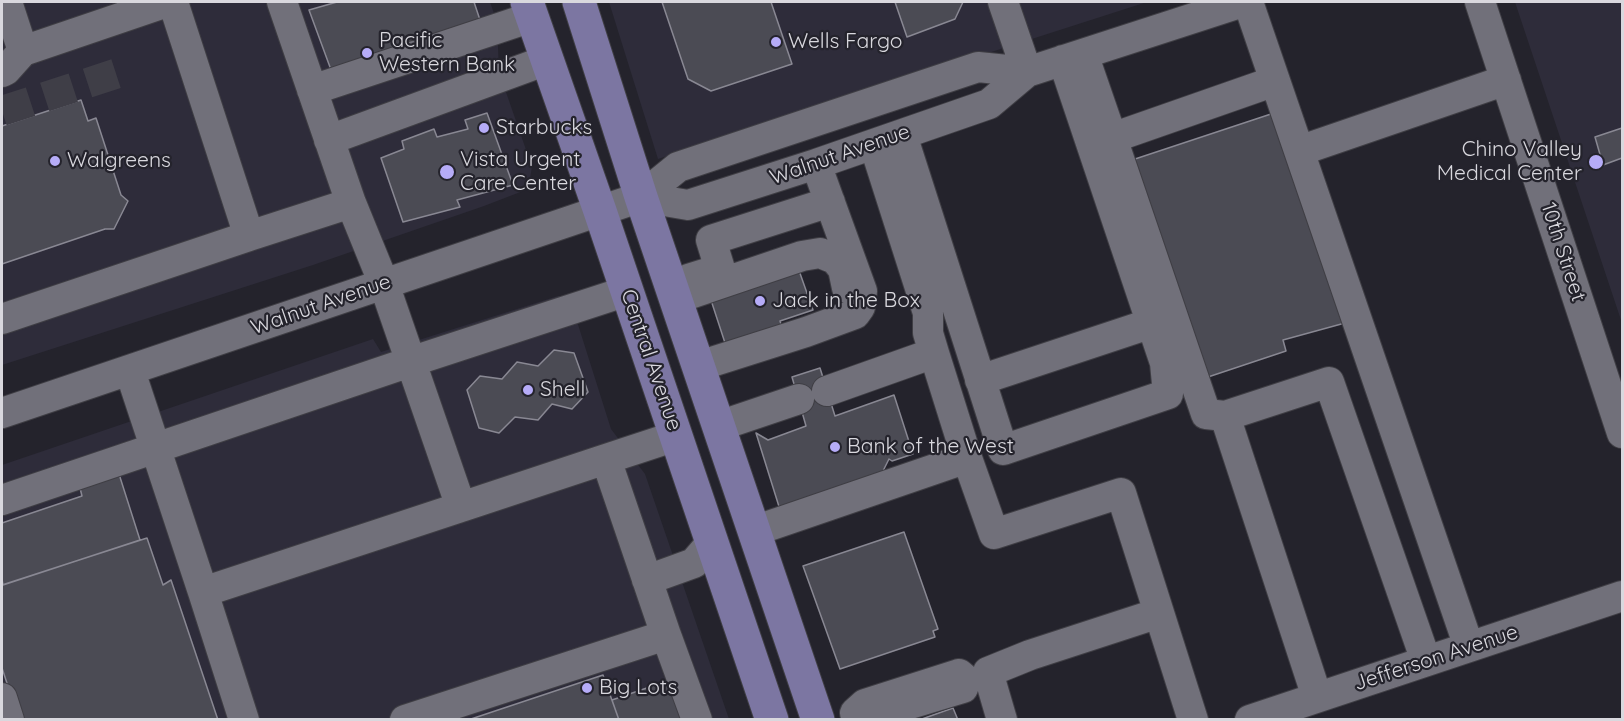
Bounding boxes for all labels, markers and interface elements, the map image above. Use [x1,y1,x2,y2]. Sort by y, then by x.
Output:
place label: Pacific Western Bank [379,28,515,78]
place label: Wells Fargo [788,29,902,55]
marker: Wells Fargo [769,35,783,49]
marker: Pacific Western Bank [360,46,374,60]
place label: Starbucks [496,115,592,141]
street label: Walnut Avenue [767,119,913,191]
marker: Starbucks [477,121,491,135]
place label: Chino Valley Medical Center [1437,137,1582,187]
place label: Vista Urgent Care Center [460,147,580,197]
place label: Walgreens [67,148,171,174]
marker: Chino Valley Medical Center [1587,153,1605,171]
marker: Walgreens [48,154,62,168]
marker: Vista Urgent Care Center [438,163,456,181]
street label: 10th Street [1535,199,1591,305]
street label: Walnut Avenue [248,269,394,341]
street label: Central Avenue [615,286,687,434]
place label: Jack in the Box [772,288,920,314]
marker: Jack in the Box [753,294,767,308]
place label: Shell [540,377,585,403]
marker: Shell [521,383,535,397]
place label: Bank of the West [847,434,1014,460]
marker: Bank of the West [828,440,842,454]
street label: Jefferson Avenue [1351,620,1521,696]
place label: Big Lots [599,675,677,701]
marker: Big Lots [580,681,594,695]

